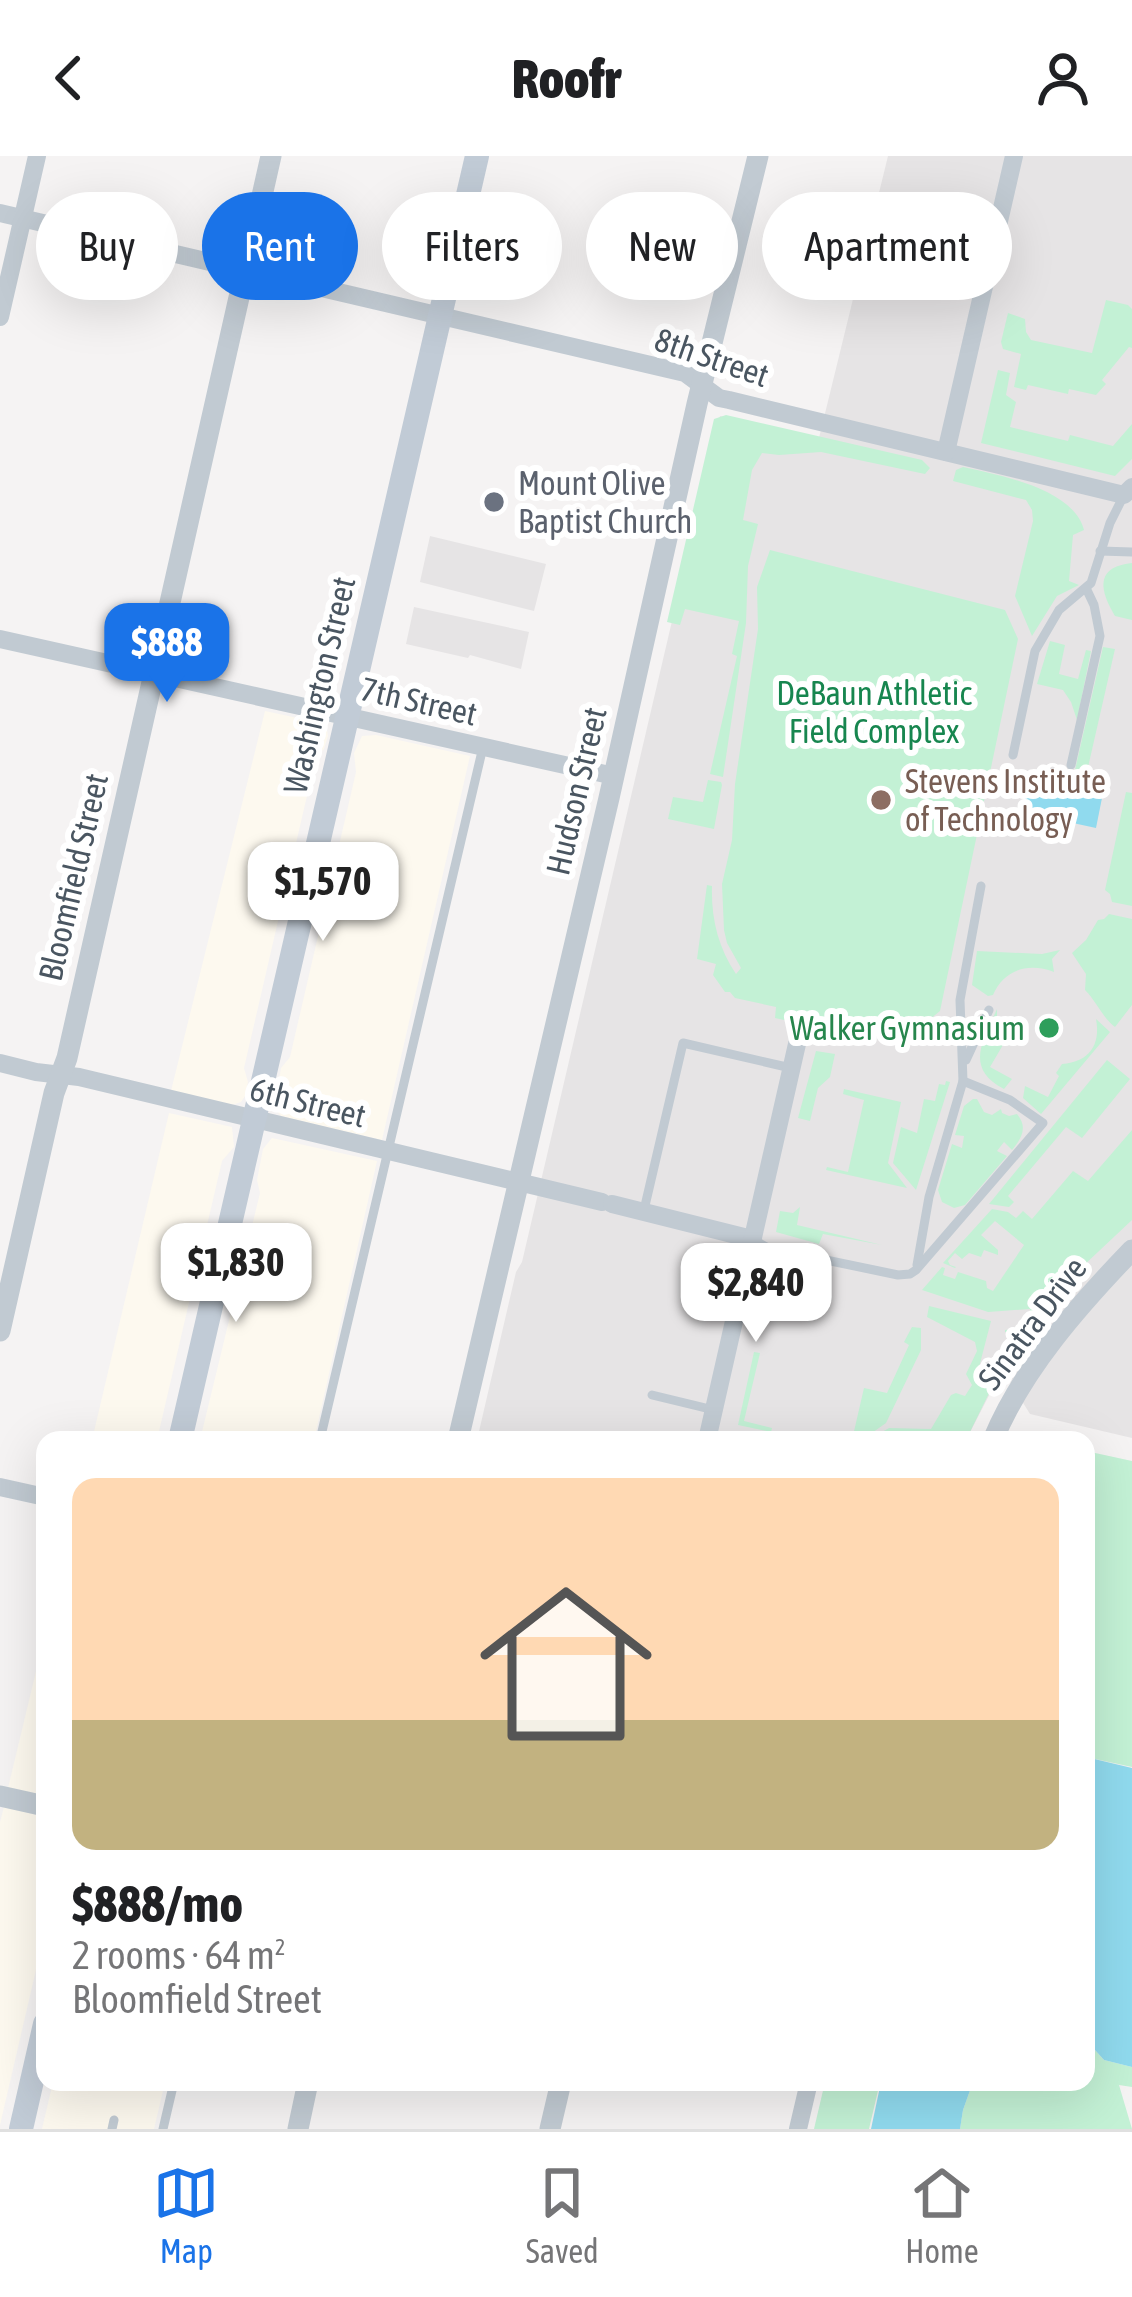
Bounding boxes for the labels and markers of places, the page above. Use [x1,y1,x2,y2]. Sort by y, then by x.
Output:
place label: Mount Olive Baptist Church [518,464,692,540]
marker: Mount Olive Baptist Church [481,489,507,515]
pin: $888 [96,603,238,705]
place label: Stevens Institute of Technology [905,762,1106,838]
marker: Stevens Institute of Technology [868,787,894,813]
pin: $1,570 [225,842,421,944]
place label: Walker Gymnasium [790,1009,1025,1047]
marker: Walker Gymnasium [1036,1015,1062,1041]
pin: $1,830 [138,1223,334,1325]
pin: $2,840 [658,1243,854,1345]

